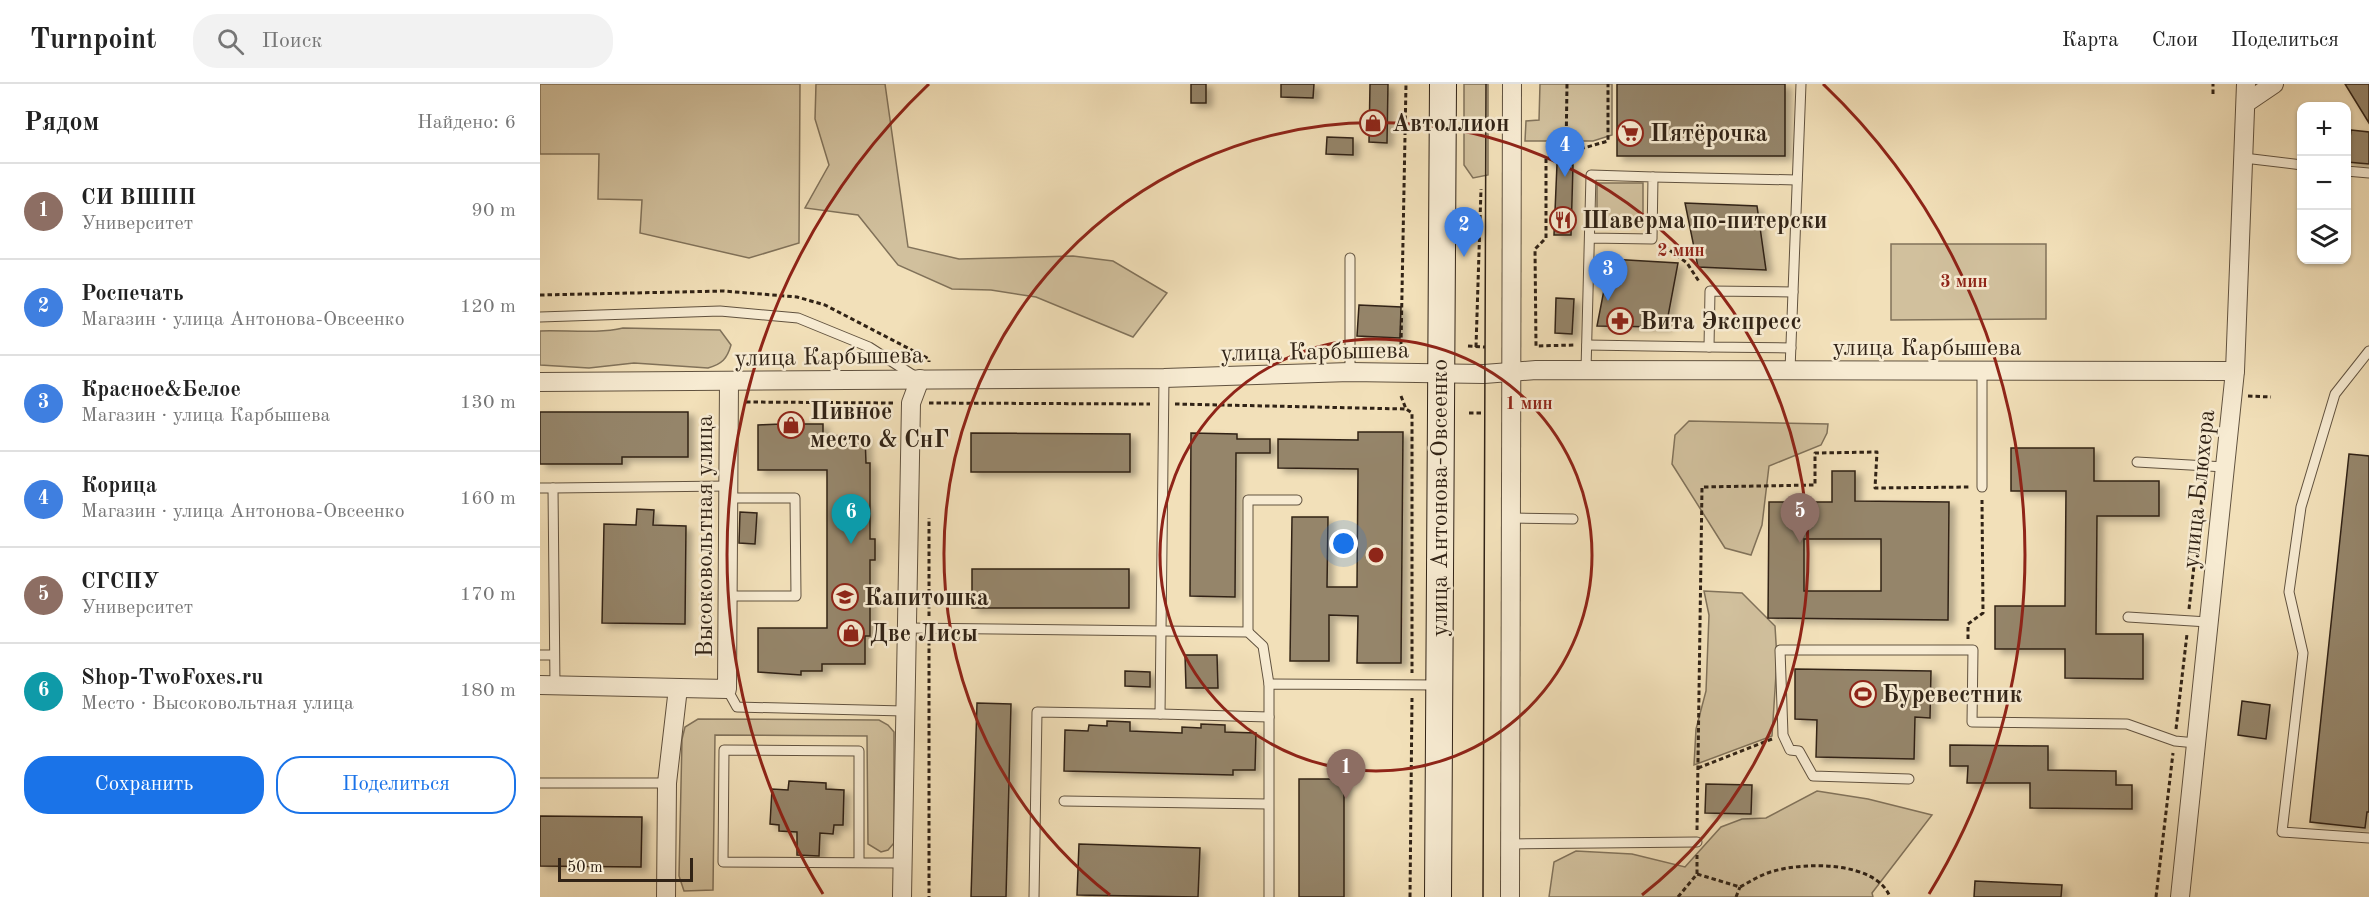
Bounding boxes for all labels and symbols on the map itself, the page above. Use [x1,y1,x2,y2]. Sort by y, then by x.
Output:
shop icon: Автоллион [1358,108,1388,138]
place label: Автоллион [1392,113,1510,137]
supermarket icon: Пятёрочка [1615,118,1645,148]
place label: Пятёрочка [1650,123,1768,147]
pin: 4 [1546,128,1584,177]
restaurant icon: Шаверма по-питерски [1548,205,1578,235]
pin: 2 [1444,208,1484,257]
place label: Шаверма по-питерски [1582,210,1828,234]
text: 2 мин [1657,242,1705,260]
pin: 3 [1588,252,1628,301]
text: 3 мин [1940,273,1988,291]
pharmacy icon: Вита Экспресс [1605,306,1635,336]
place label: Вита Экспресс [1640,311,1802,335]
street label: улица Карбышева [1832,337,2022,361]
street label: улица Карбышева [1220,339,1410,367]
street label: улица Карбышева [734,344,924,372]
street label: улица Антонова-Овсеенко [1429,359,1453,637]
text: 1 мин [1505,395,1553,413]
place label: Пивное место & СнГ [810,401,949,453]
street label: улица Блюхера [2180,408,2220,570]
shop icon: Пивное место & СнГ [776,410,806,440]
street label: Высоковольтная улица [694,415,718,657]
pin: 6 [832,494,870,544]
pin: 5 [1780,494,1820,543]
your location [1329,529,1358,558]
centre of rings [1366,545,1386,565]
school or university icon: Капитошка [830,582,860,612]
place label: Капитошка [864,587,989,611]
shop icon: Две Лисы [836,618,866,648]
place label: Две Лисы [870,623,978,647]
sports icon: Буревестник [1848,679,1878,709]
place label: Буревестник [1882,684,2022,708]
pin: 1 [1326,750,1366,799]
scale bar [558,855,693,882]

